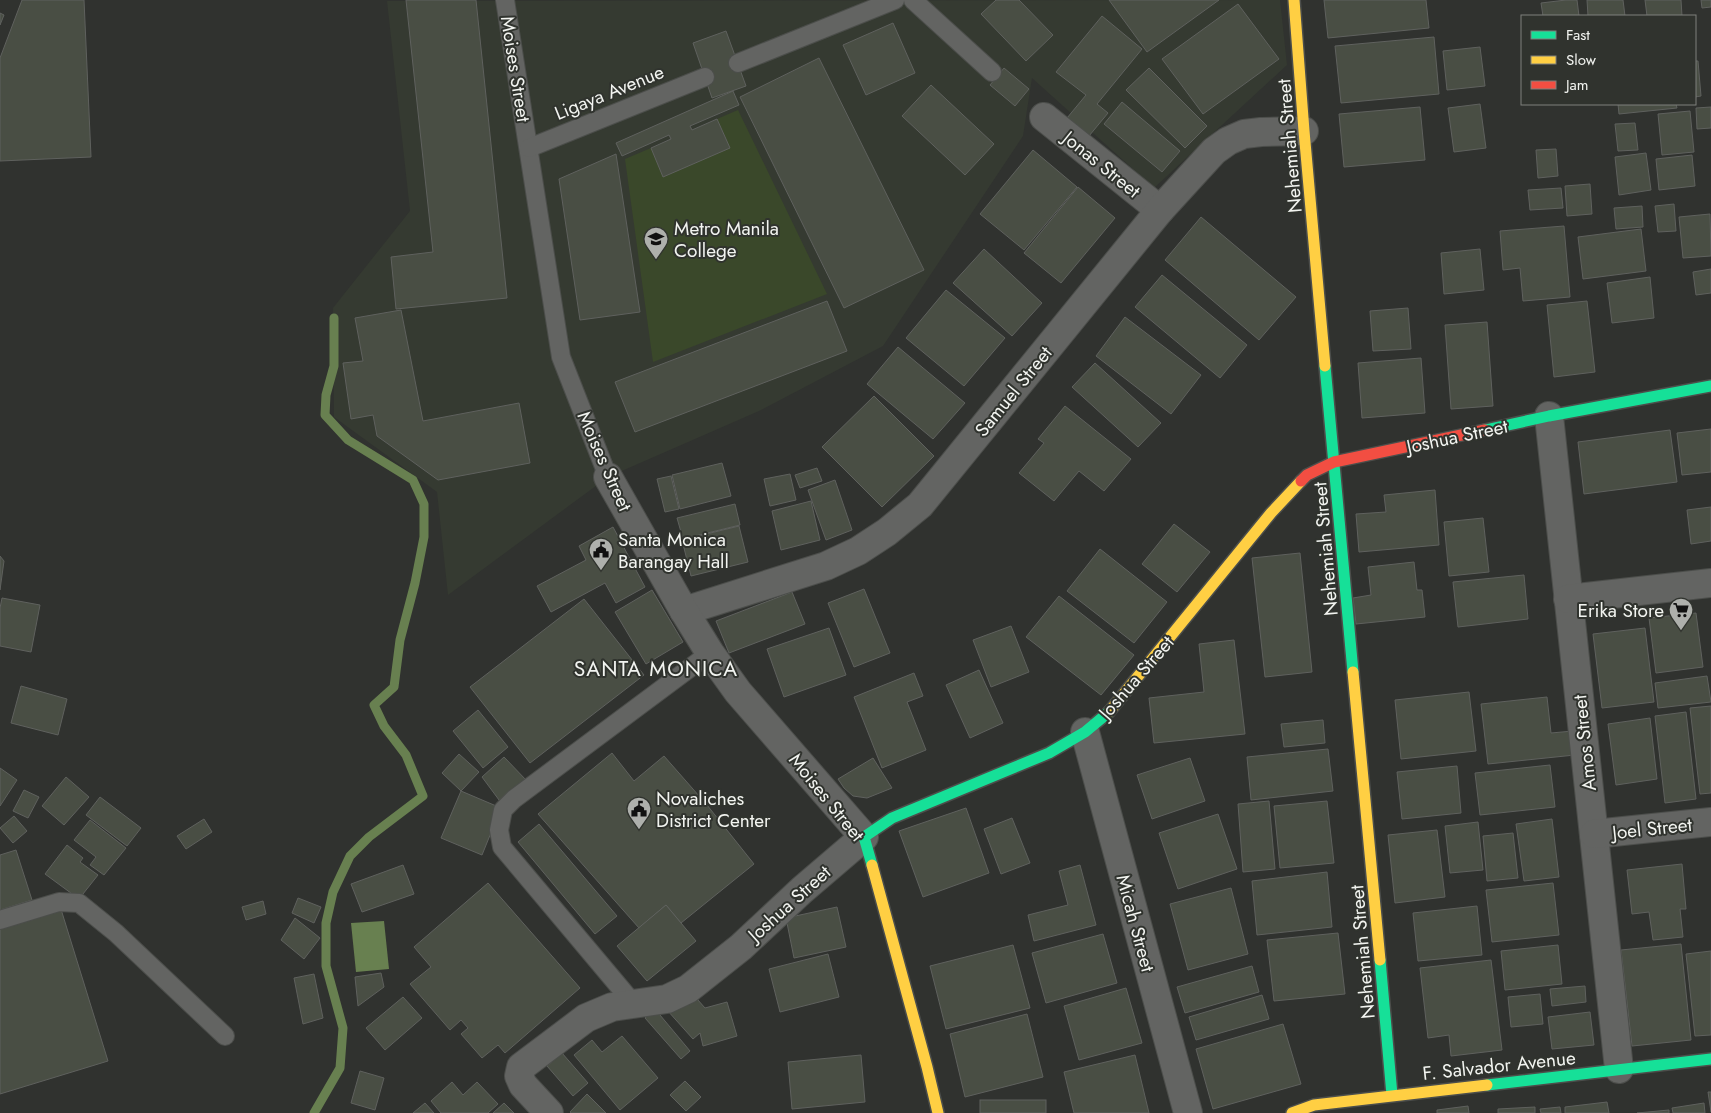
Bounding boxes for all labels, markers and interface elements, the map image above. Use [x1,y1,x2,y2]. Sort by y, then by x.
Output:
street label: Moises Street [494,14,537,124]
legend [1521,15,1696,105]
text: Fast [1566,24,1590,46]
text: Slow [1566,49,1597,71]
street label: Ligaya Avenue [550,58,668,127]
text: Jam [1564,74,1589,96]
street label: Nehemiah Street [1270,78,1309,214]
street label: Jonas Street [1055,123,1147,204]
place label: Metro Manila College [674,215,779,264]
school or university icon: Metro Manila College [643,226,669,260]
street label: Samuel Street [968,340,1059,442]
street label: Moises Street [570,407,639,516]
street label: Joshua Street [1401,413,1511,461]
street label: Nehemiah Street [1306,481,1345,617]
place label: Santa Monica Barangay Hall [618,526,729,575]
public building icon: Santa Monica Barangay Hall [588,537,614,571]
place label: Erika Store [1578,597,1664,624]
supermarket icon: Erika Store [1668,597,1694,631]
street label: Joshua Street [1091,629,1181,727]
district label: SANTA MONICA [574,654,738,684]
street label: Amos Street [1566,693,1603,792]
street label: Moises Street [783,747,871,848]
place label: Novaliches District Center [656,785,771,834]
public building icon: Novaliches District Center [626,796,652,830]
street label: Joel Street [1608,811,1694,846]
street label: Joshua Street [740,859,837,950]
street label: Micah Street [1110,872,1162,975]
street label: Nehemiah Street [1343,884,1382,1020]
street label: F. Salvador Avenue [1421,1044,1577,1087]

